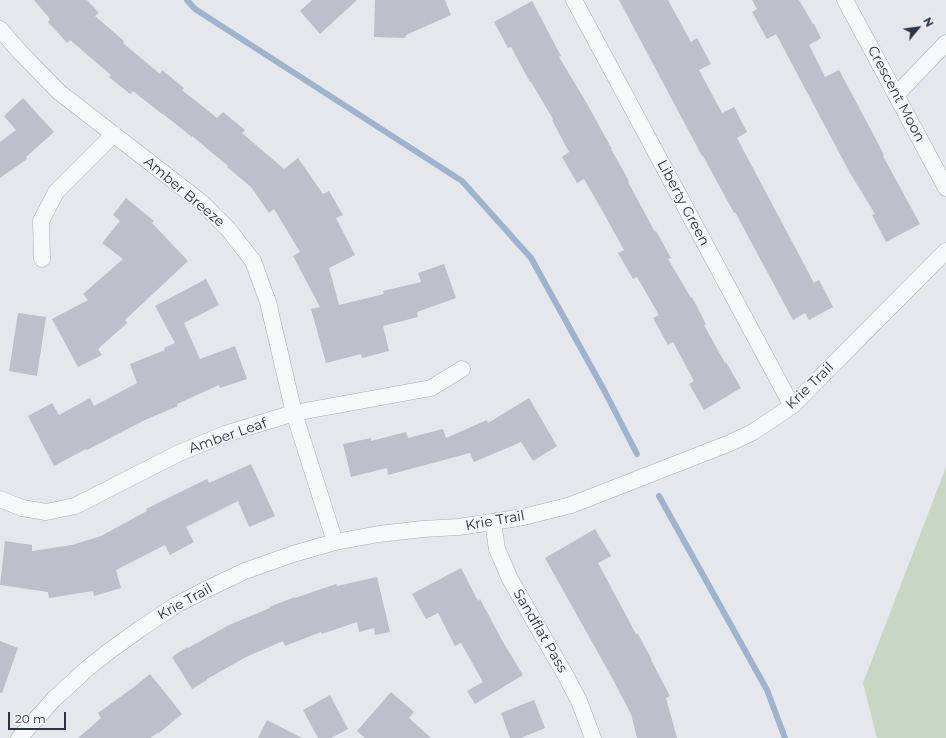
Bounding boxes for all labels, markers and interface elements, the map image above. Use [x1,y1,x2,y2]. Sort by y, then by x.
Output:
north arrow [898,8,938,48]
text: N [920,15,937,29]
street label: Crescent Moon [864,43,928,145]
street label: Amber Breeze [140,153,228,231]
street label: Liberty Green [653,157,713,249]
street label: Krie Trail [783,359,837,413]
street label: Amber Leaf [187,415,269,457]
street label: Krie Trail [464,508,526,534]
street label: Krie Trail [155,580,215,624]
street label: Sandflat Pass [509,586,571,676]
scale bar [10,704,68,730]
text: 20 m [15,711,46,726]

